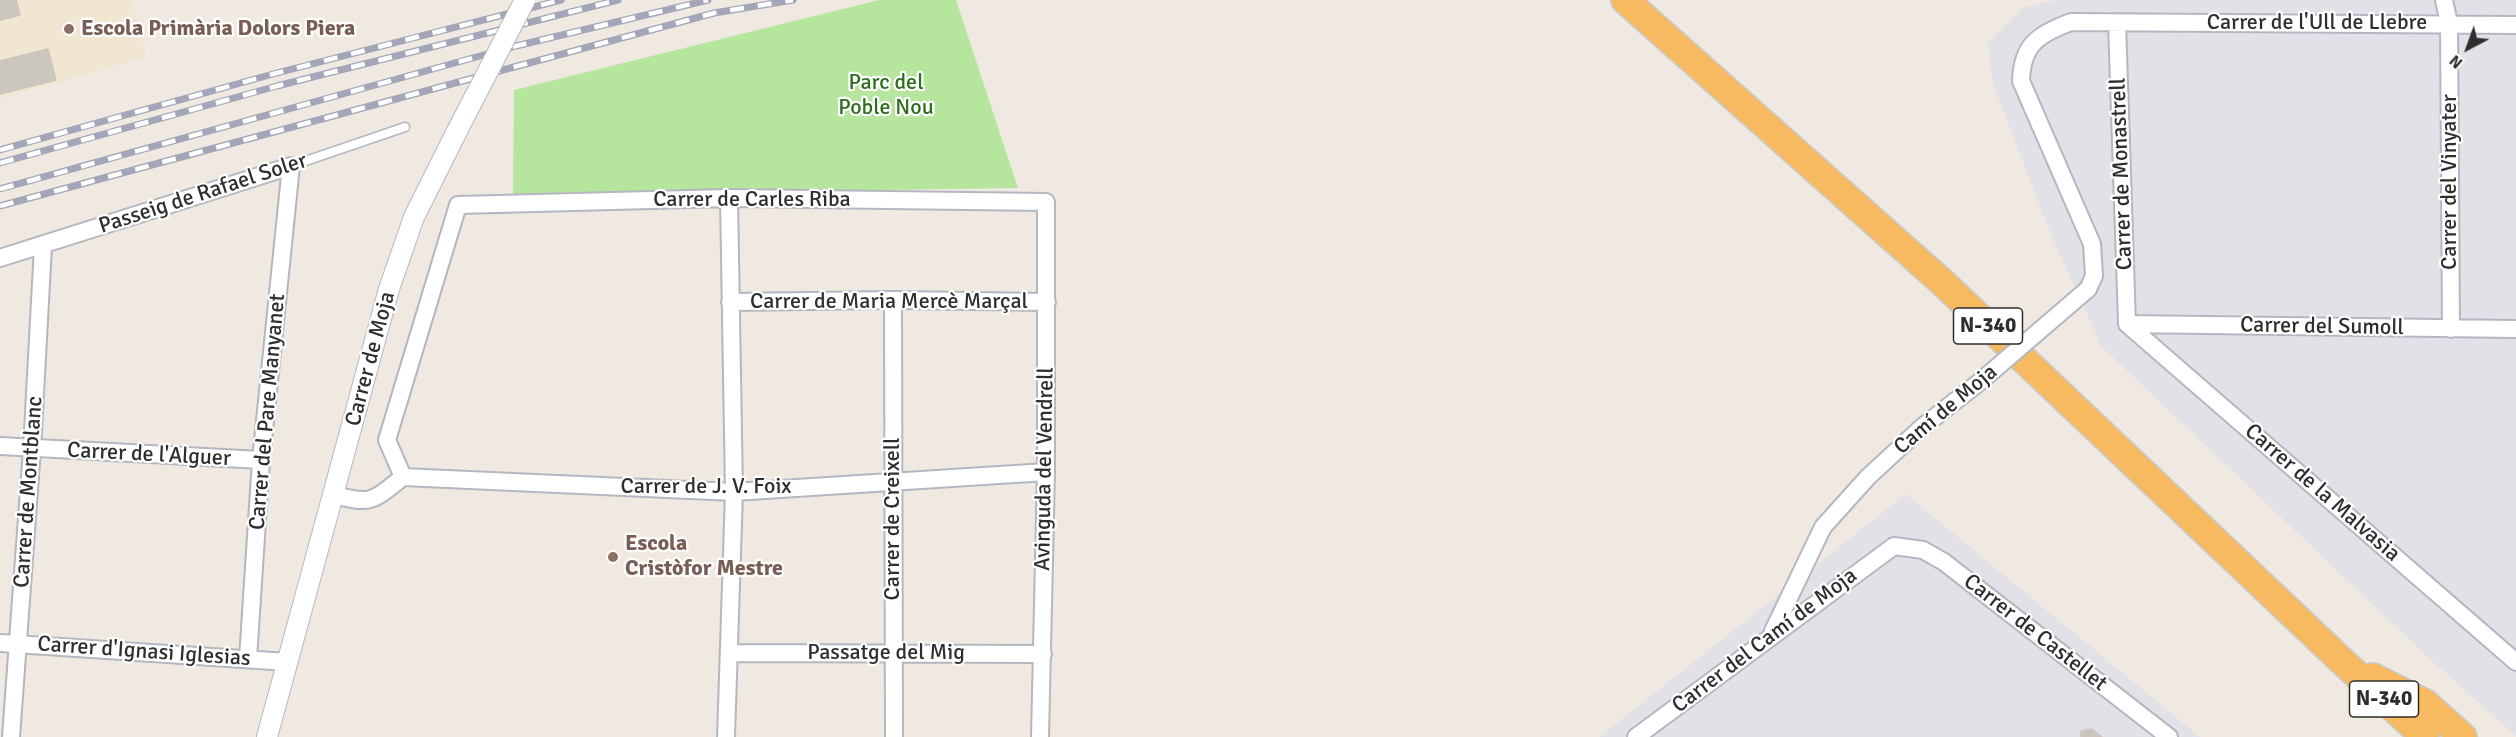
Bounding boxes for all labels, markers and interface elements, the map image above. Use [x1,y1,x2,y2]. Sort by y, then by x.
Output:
street label: Carrer de l'Ull de Llebre [2207,10,2427,36]
place label: Escola Primària Dolors Piera [81,16,355,42]
north arrow [2438,18,2498,78]
marker: Escola Primària Dolors Piera [62,22,76,36]
text: N [2445,50,2467,73]
park label: Parc del Poble Nou [838,70,934,122]
street label: Carrer de Monastrell [2105,77,2139,271]
street label: Carrer del Vinyater [2437,94,2463,270]
street label: Passeig de Rafael Soler [96,148,310,240]
street label: Carrer de Carles Riba [653,187,851,213]
street label: Carrer de Moja [340,289,402,429]
street label: Carrer de Maria Mercè Marçal [750,289,1028,315]
street label: Carrer del Pare Manyanet [245,293,291,531]
road number: N-340 [1954,308,2022,344]
street label: Carrer del Sumoll [2240,312,2404,342]
street label: Camí de Moja [1889,359,2003,461]
street label: Avinguda del Vendrell [1030,367,1060,571]
street label: Carrer de Montblanc [9,395,49,589]
street label: Carrer de la Malvasia [2239,418,2405,568]
street label: Carrer de l'Alguer [66,438,232,472]
street label: Carrer de Creixell [880,438,906,600]
street label: Carrer de J. V. Foix [621,474,791,500]
place label: Escola Cristòfor Mestre [625,531,783,582]
marker: Escola Cristòfor Mestre [606,550,620,564]
street label: Carrer del Camí de Moja [1667,563,1863,719]
street label: Carrer de Castellet [1958,569,2112,697]
street label: Carrer d'Ignasi Iglesias [37,631,251,673]
street label: Passatge del Mig [807,640,965,666]
road number: N-340 [2350,681,2418,717]

